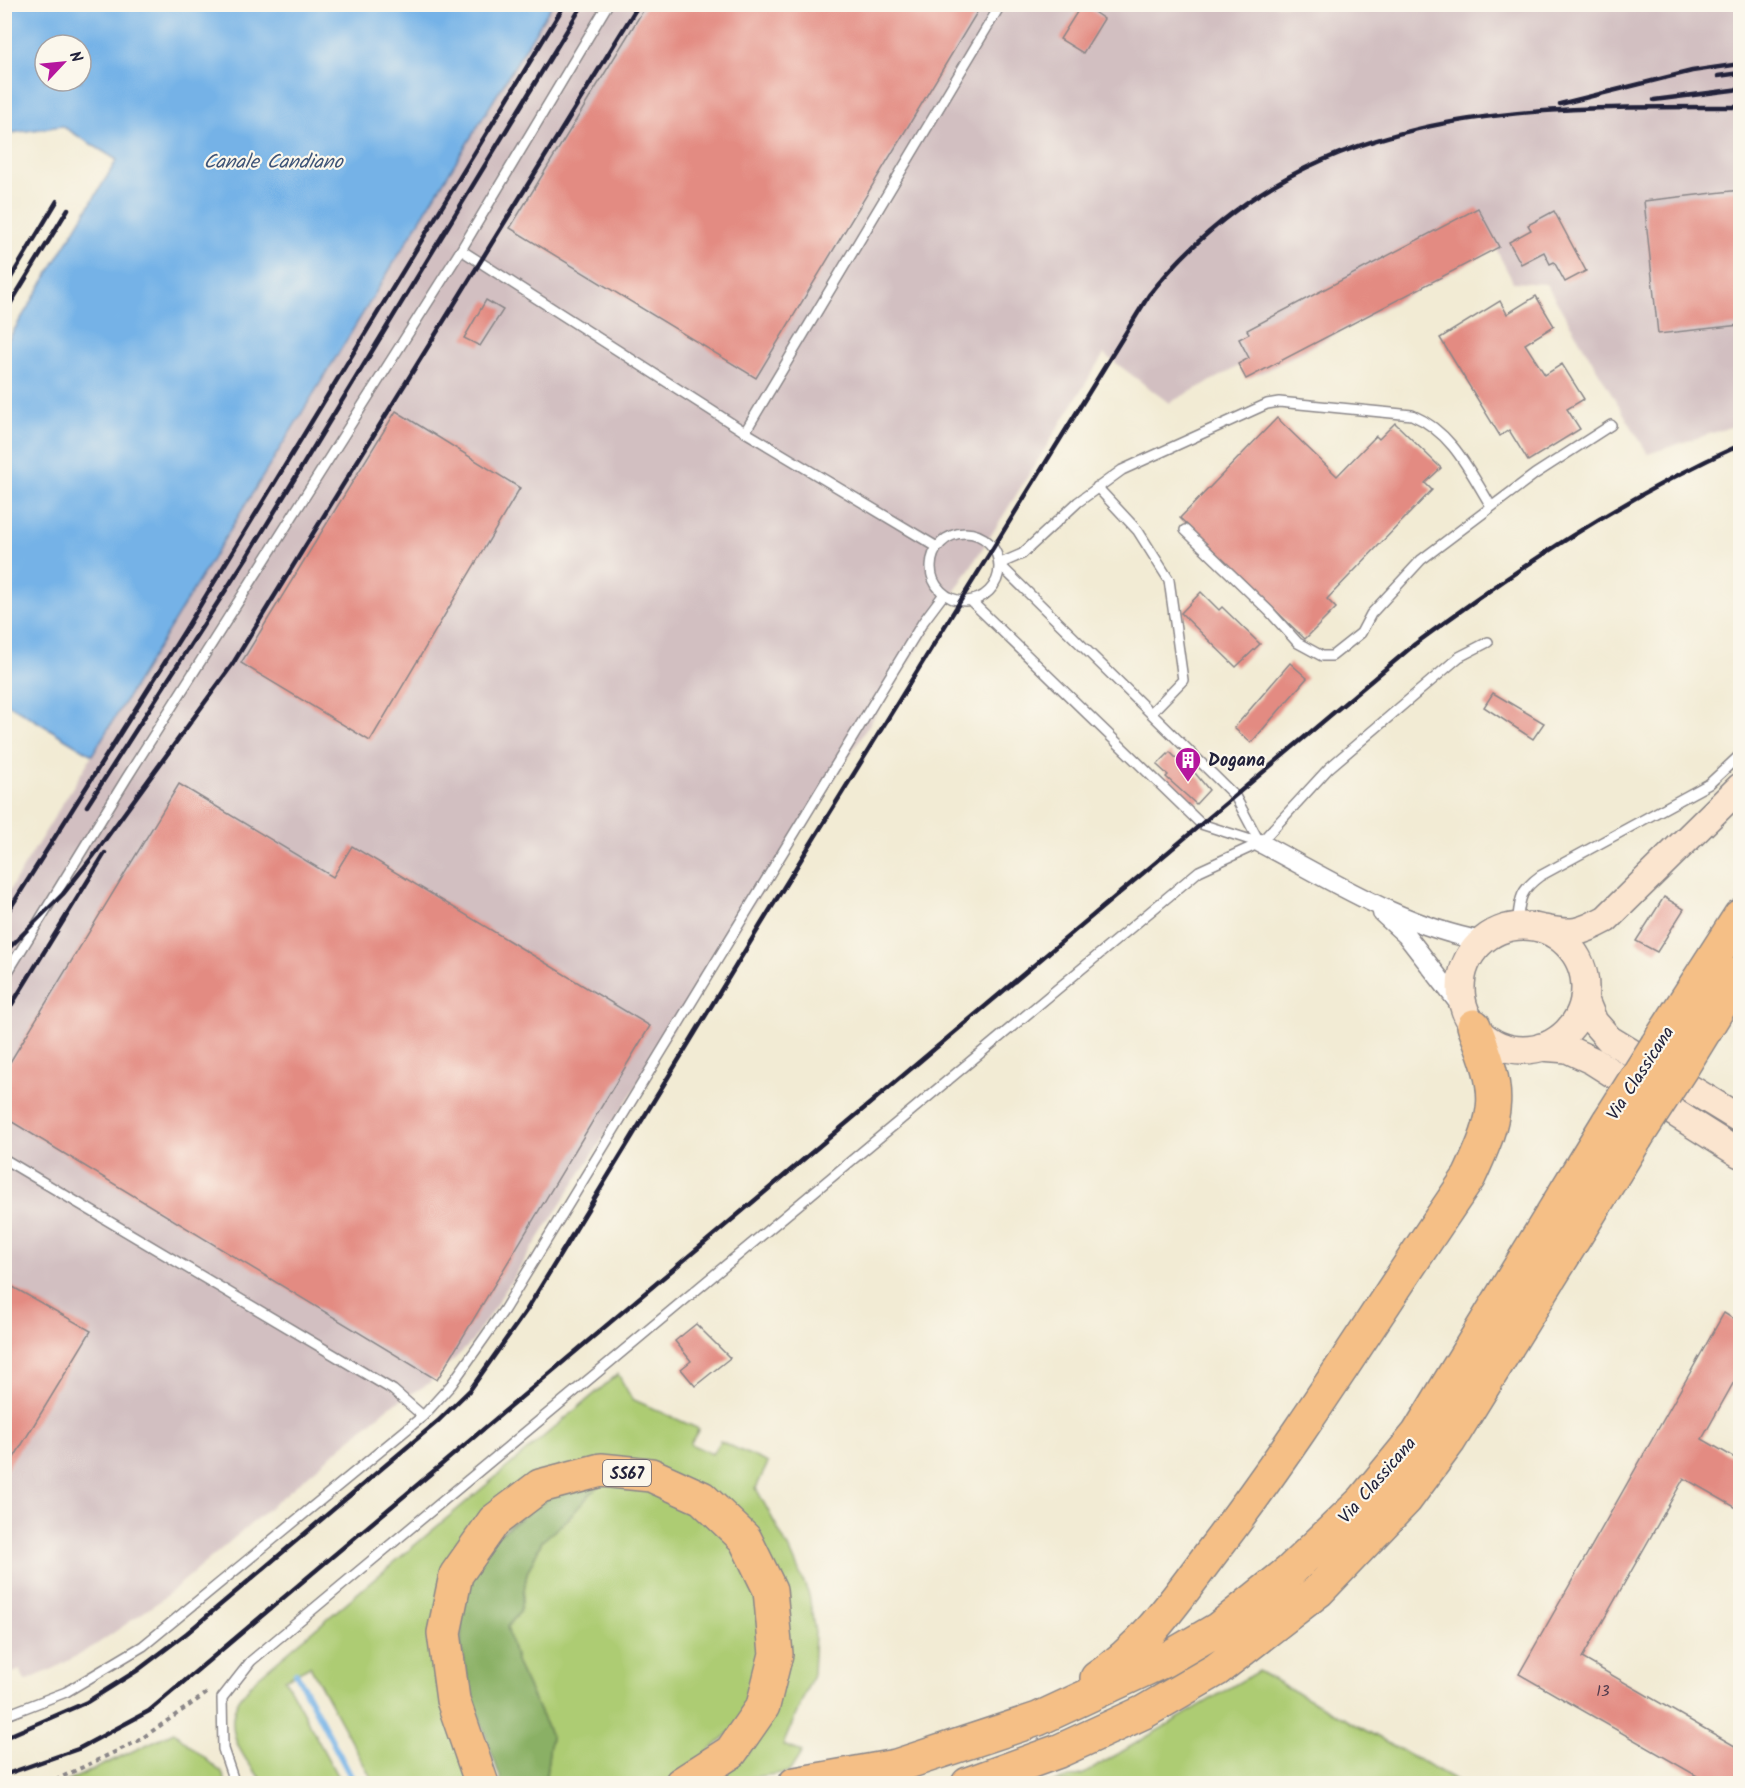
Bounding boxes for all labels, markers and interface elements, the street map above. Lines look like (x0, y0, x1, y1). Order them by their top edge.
north arrow (33, 33, 93, 93)
text: N (62, 47, 89, 67)
water label: Canale Candiano (203, 147, 345, 179)
building icon: Dogana (1173, 745, 1203, 783)
place label: Dogana (1208, 747, 1265, 776)
street label: Via Classicana (1600, 1021, 1683, 1127)
street label: Via Classicana (1332, 1431, 1424, 1531)
road number: SS67 (603, 1460, 651, 1486)
house number: 13 (1596, 1680, 1610, 1704)

